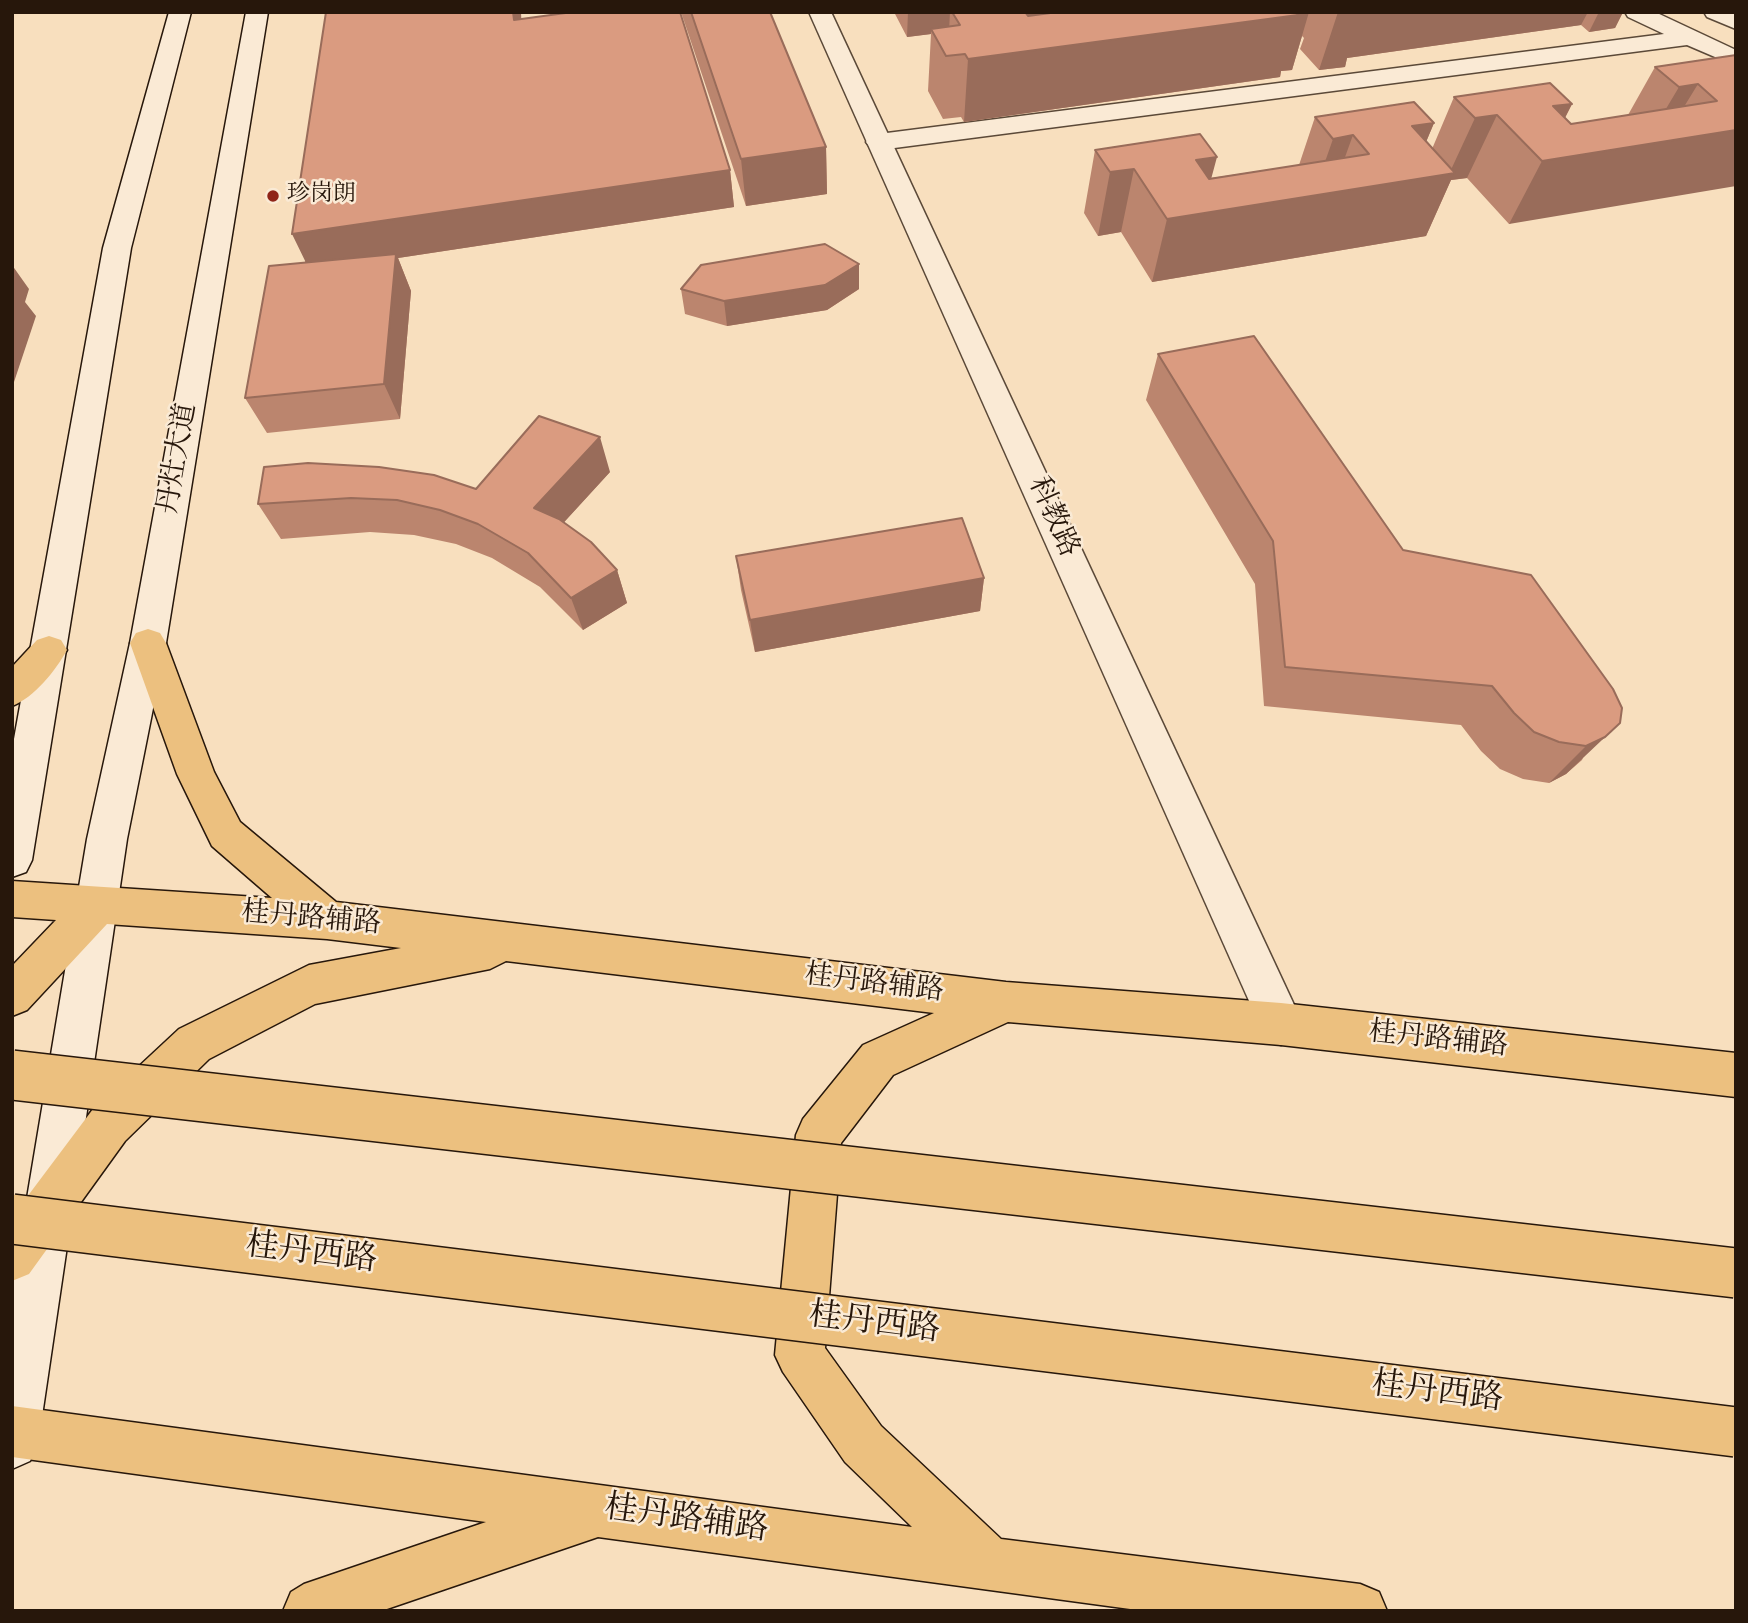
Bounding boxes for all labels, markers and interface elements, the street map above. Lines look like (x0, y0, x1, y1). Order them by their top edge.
place label: 珍岗朗 (287, 182, 356, 210)
marker: 珍岗朗 (265, 188, 281, 204)
street label: 丹灶大道 (154, 401, 206, 517)
street label: 科教路 (1019, 473, 1083, 563)
street label: 桂丹路辅路 (240, 898, 382, 944)
street label: 桂丹路辅路 (802, 961, 946, 1011)
street label: 桂丹路辅路 (1367, 1018, 1509, 1066)
street label: 桂丹西路 (243, 1228, 379, 1284)
street label: 桂丹西路 (806, 1298, 942, 1354)
street label: 桂丹西路 (1369, 1367, 1505, 1423)
street label: 桂丹路辅路 (602, 1491, 770, 1553)

